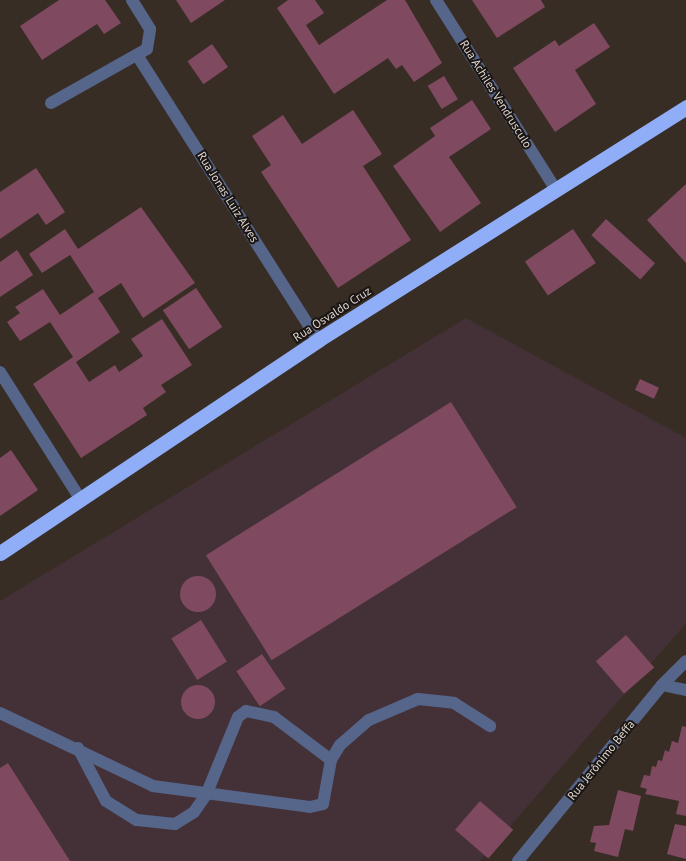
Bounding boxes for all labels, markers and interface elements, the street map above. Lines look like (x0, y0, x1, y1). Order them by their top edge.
street label: Rua Achiles Vendrusculo (457, 37, 535, 151)
street label: Rua Jonas Luiz Alves (194, 149, 262, 245)
street label: Rua Osvaldo Cruz (290, 284, 374, 344)
street label: Rua Jerônimo Beffa (564, 717, 638, 803)

